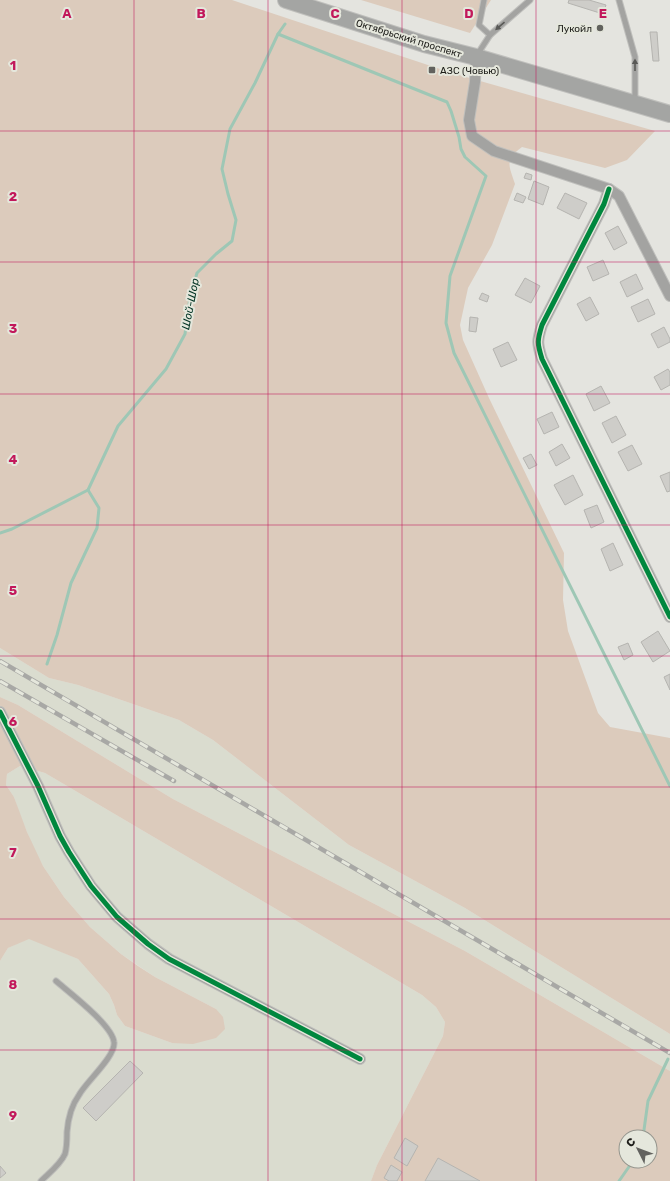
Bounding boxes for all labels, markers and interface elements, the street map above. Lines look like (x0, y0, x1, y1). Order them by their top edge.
text: A (62, 6, 72, 21)
text: B (196, 6, 206, 21)
text: C (330, 6, 340, 21)
text: D (464, 6, 474, 21)
text: E (599, 6, 607, 21)
street label: Октябрьский проспект (354, 17, 463, 61)
one-way arrow (495, 21, 506, 30)
place label: Лукойл (557, 23, 592, 35)
marker: Лукойл (595, 23, 605, 33)
text: 1 (10, 58, 16, 73)
one-way arrow (632, 58, 638, 71)
marker: АЗС (Човью) (427, 65, 437, 75)
place label: АЗС (Човью) (440, 65, 499, 77)
text: 2 (9, 189, 17, 204)
water label: Шой-Шор (179, 277, 202, 331)
text: 3 (9, 321, 18, 336)
text: 4 (9, 452, 18, 467)
text: 5 (9, 583, 17, 598)
text: 6 (9, 714, 18, 729)
text: 7 (9, 845, 17, 860)
text: 8 (9, 977, 18, 992)
text: 9 (9, 1108, 17, 1123)
north arrow (618, 1129, 658, 1169)
text: С (624, 1135, 639, 1150)

